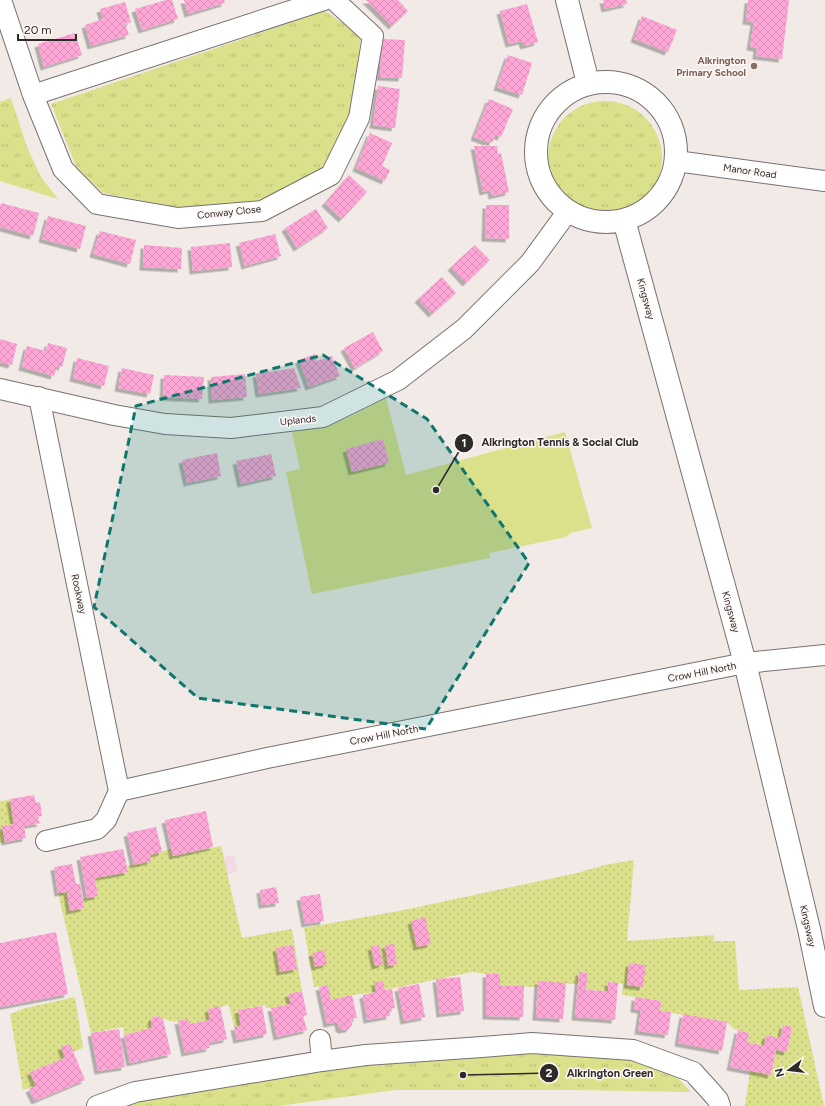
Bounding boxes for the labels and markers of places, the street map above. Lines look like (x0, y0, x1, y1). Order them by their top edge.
place label: Alkrington Primary School (676, 54, 746, 79)
marker: Alkrington Primary School (749, 61, 759, 71)
callout: Alkrington Tennis & Social Club (454, 431, 647, 454)
callout: Alkrington Green (539, 1062, 662, 1085)

